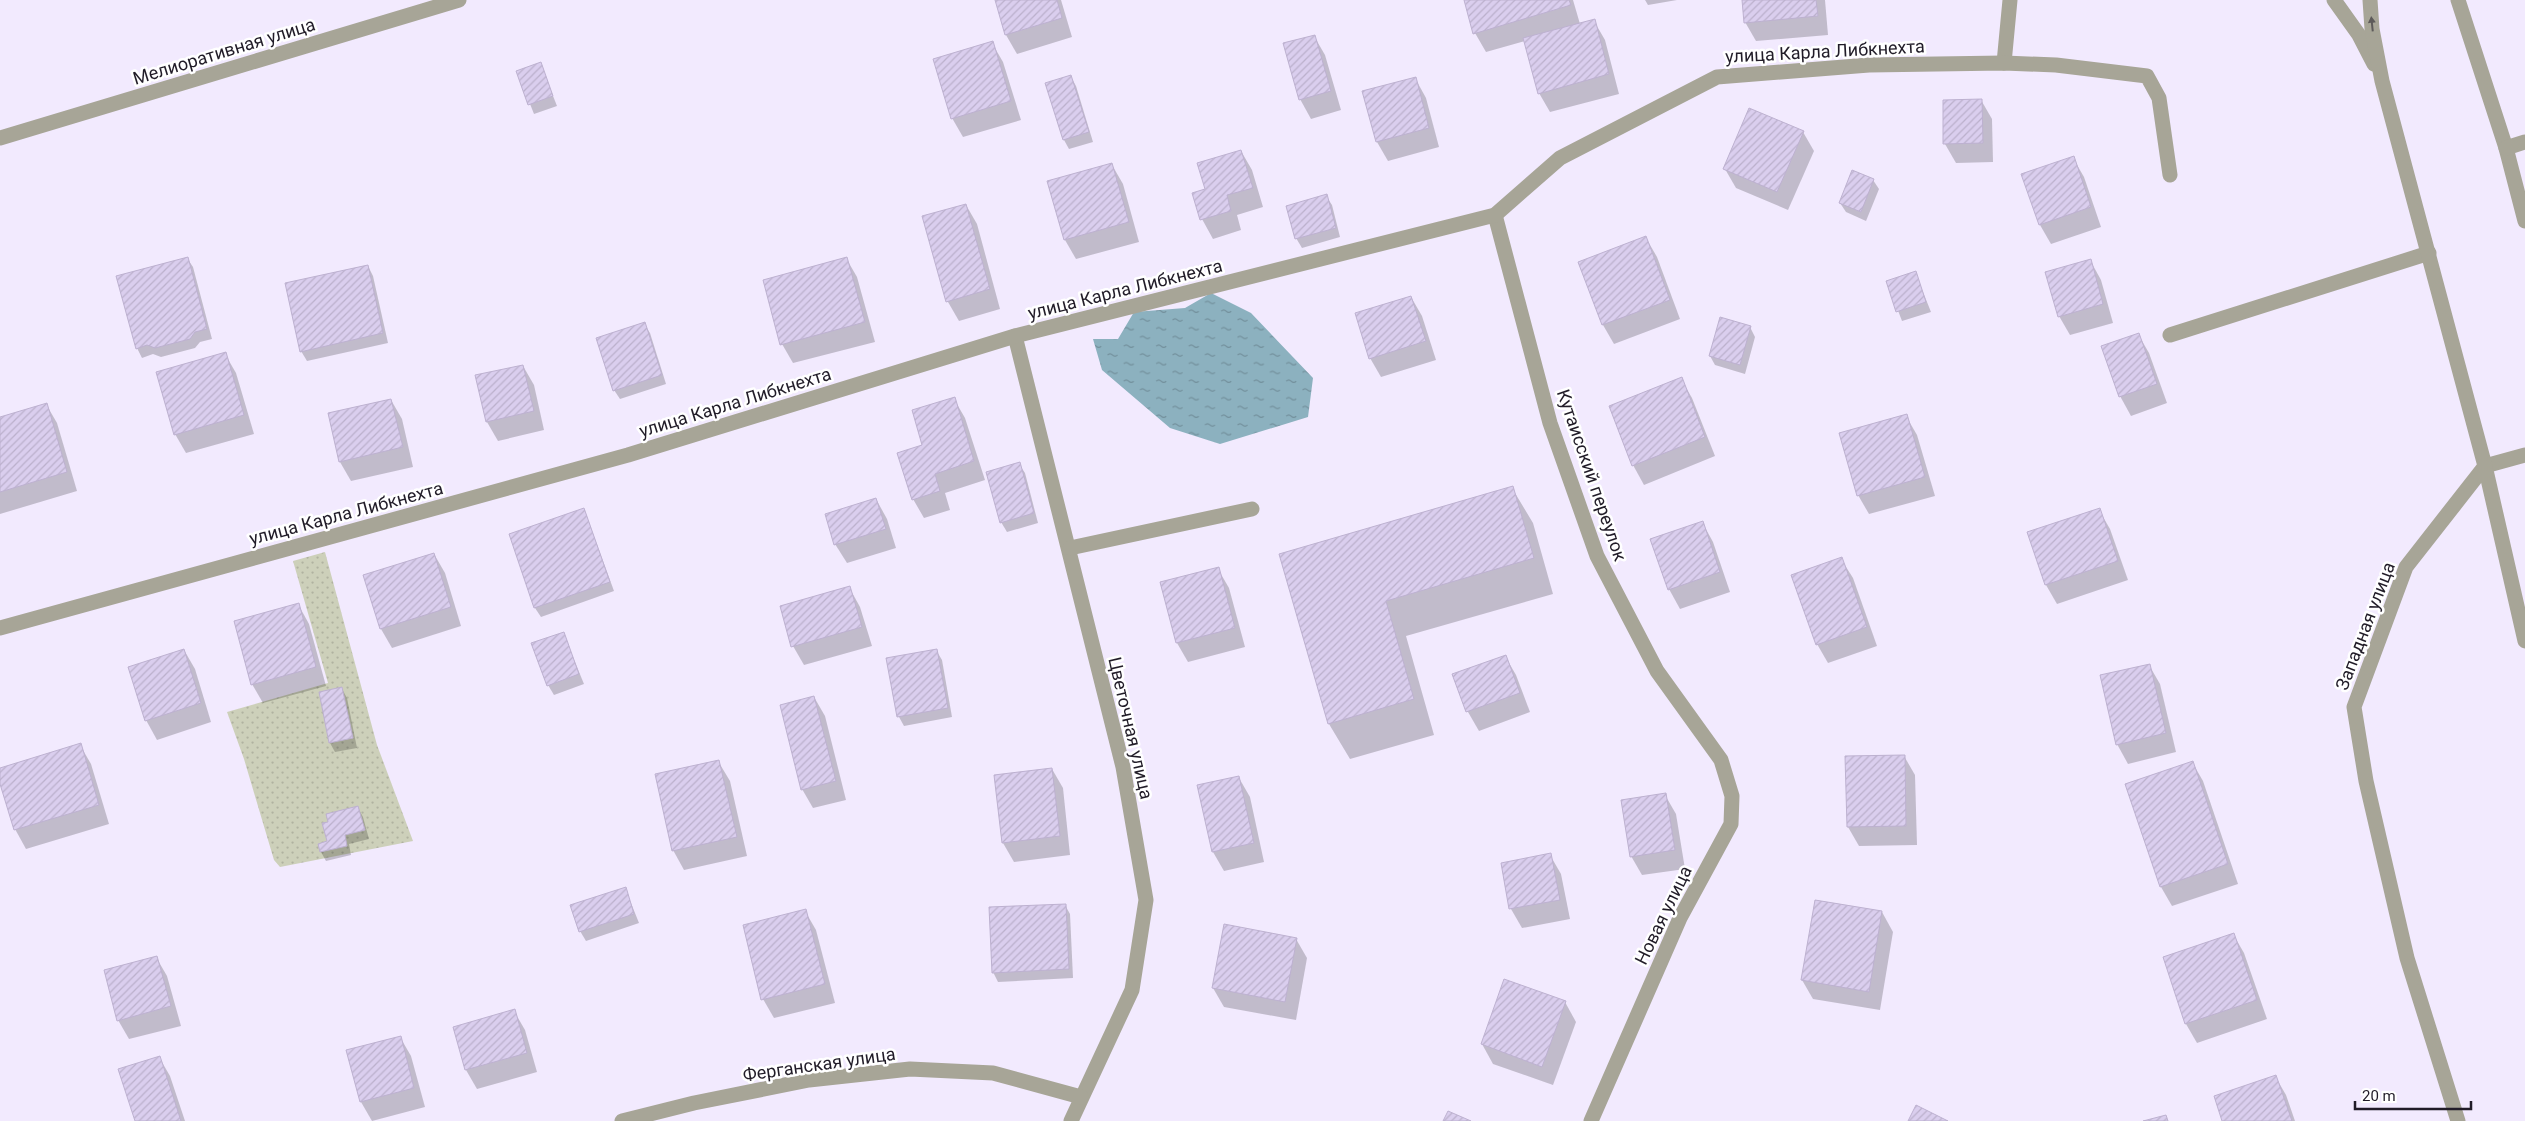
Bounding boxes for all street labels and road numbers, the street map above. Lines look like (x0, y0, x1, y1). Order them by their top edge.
street label: Мелиоративная улица (130, 13, 318, 89)
street label: улица Карла Либкнехта (1725, 35, 1925, 67)
street label: улица Карла Либкнехта (1026, 255, 1224, 323)
street label: улица Карла Либкнехта (636, 363, 834, 441)
street label: Кутаисский переулок (1553, 386, 1631, 564)
street label: улица Карла Либкнехта (247, 477, 445, 549)
street label: Западная улица (2331, 559, 2399, 693)
street label: Цветочная улица (1104, 655, 1158, 801)
street label: Новая улица (1630, 862, 1696, 968)
street label: Ферганская улица (741, 1043, 897, 1085)

